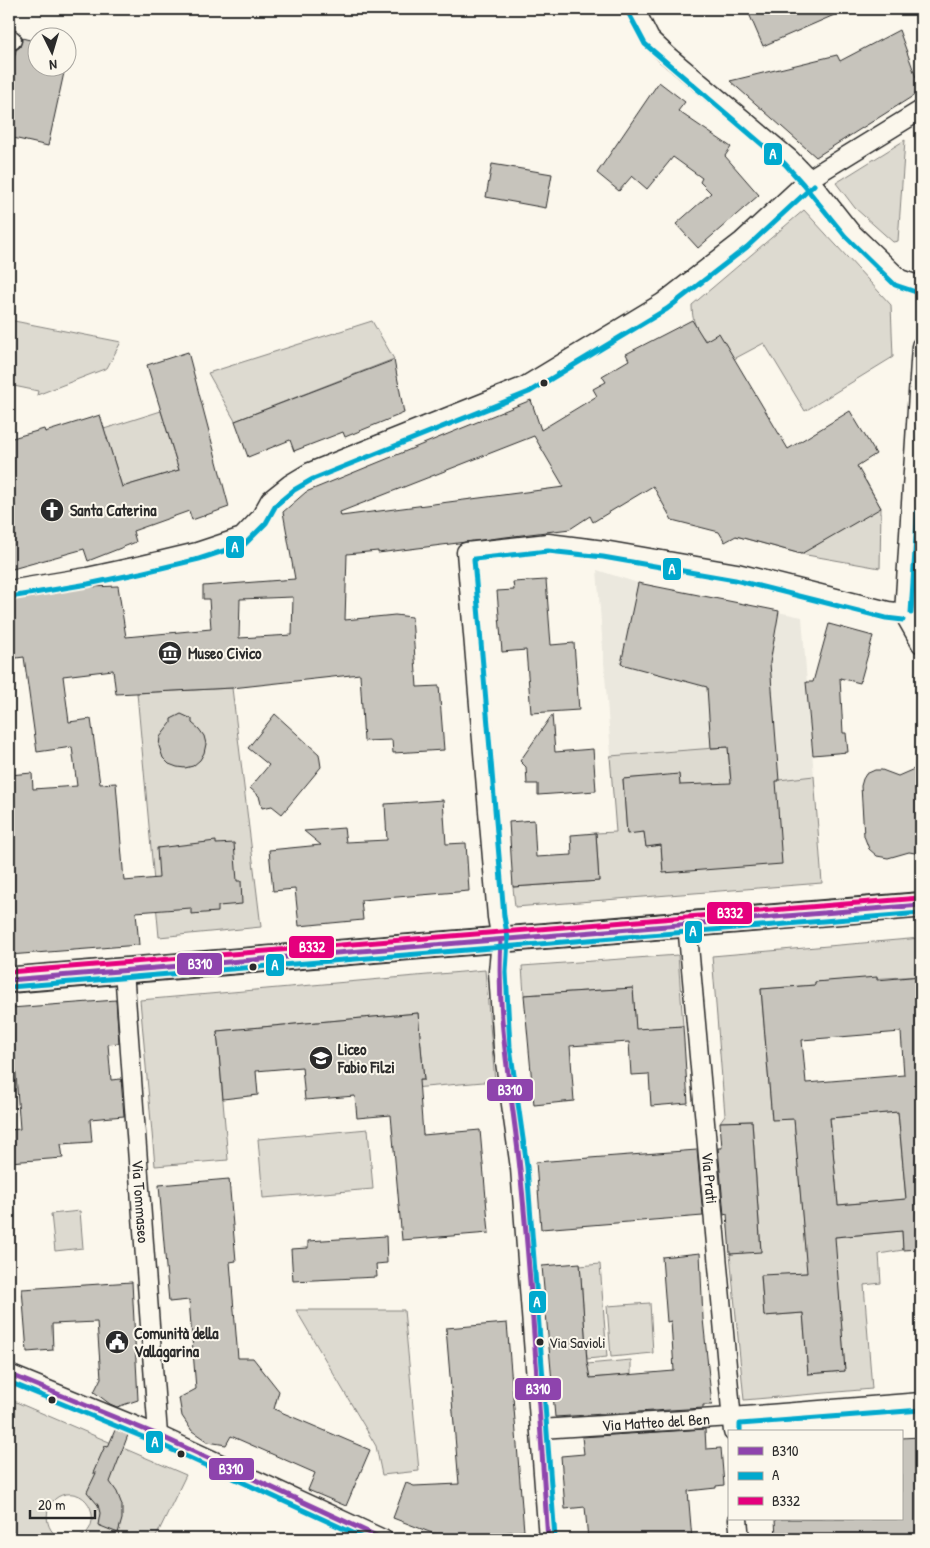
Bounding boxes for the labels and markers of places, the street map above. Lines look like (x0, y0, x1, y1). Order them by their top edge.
unlabelled marker (539, 378, 549, 388)
church icon: Santa Caterina (39, 497, 65, 523)
place label: Santa Caterina (70, 499, 157, 521)
museum icon: Museo Civico (157, 640, 183, 666)
place label: Museo Civico (188, 642, 262, 664)
unlabelled marker (248, 962, 258, 972)
place label: Liceo Fabio Filzi (337, 1038, 395, 1078)
school or university icon: Liceo Fabio Filzi (308, 1045, 334, 1071)
place label: Comunità della Vallagarina (134, 1322, 219, 1363)
public building icon: Comunità della Vallagarina (104, 1329, 130, 1355)
place label: Via Savioli (549, 1332, 606, 1353)
marker: Via Savioli (535, 1337, 545, 1347)
unlabelled marker (47, 1395, 57, 1405)
unlabelled marker (176, 1449, 186, 1459)

